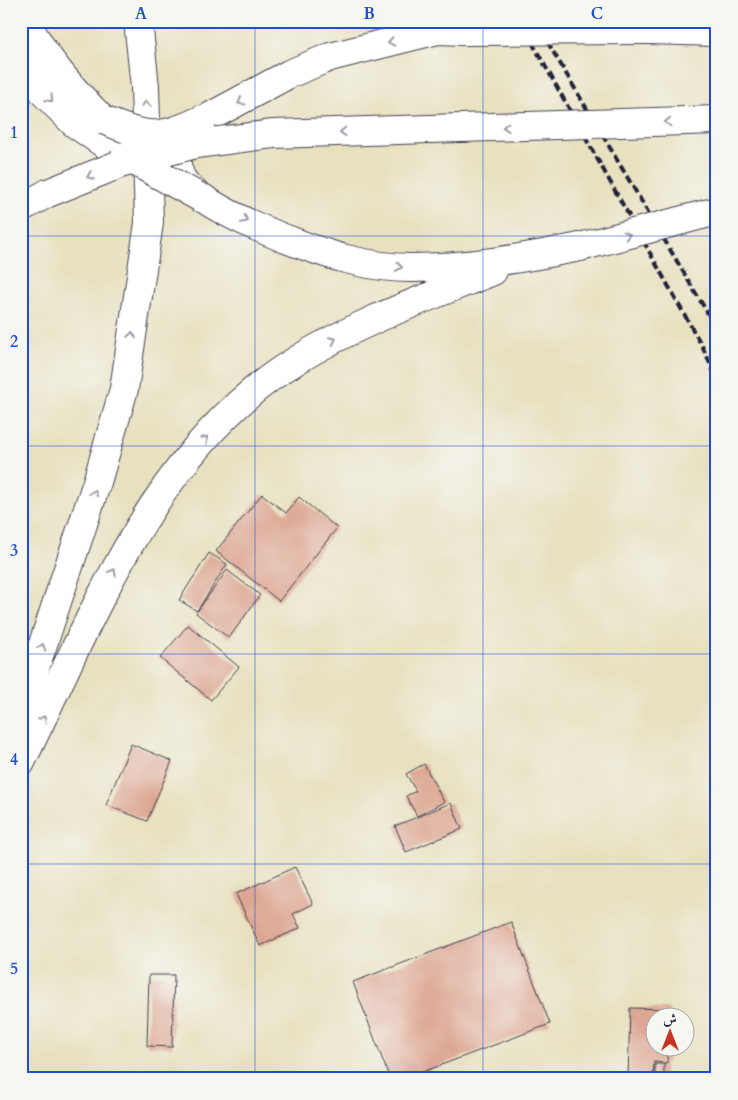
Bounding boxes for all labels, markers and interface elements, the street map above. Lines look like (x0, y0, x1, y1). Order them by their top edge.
text: A (135, 3, 147, 25)
text: B (363, 3, 375, 25)
text: C (591, 3, 603, 25)
one-way arrow (386, 36, 395, 47)
one-way arrow (44, 93, 53, 102)
one-way arrow (237, 95, 246, 105)
one-way arrow (141, 100, 151, 108)
one-way arrow (664, 117, 672, 128)
text: 1 (10, 122, 18, 144)
one-way arrow (501, 122, 509, 133)
one-way arrow (339, 127, 346, 137)
one-way arrow (86, 170, 95, 181)
one-way arrow (240, 213, 249, 224)
one-way arrow (622, 230, 630, 240)
one-way arrow (396, 261, 404, 272)
text: 2 (10, 331, 18, 353)
one-way arrow (126, 331, 137, 339)
one-way arrow (327, 336, 336, 346)
one-way arrow (199, 435, 208, 444)
one-way arrow (88, 489, 98, 497)
text: 3 (10, 540, 18, 562)
one-way arrow (107, 569, 117, 578)
one-way arrow (37, 643, 47, 652)
one-way arrow (37, 715, 47, 724)
text: 4 (10, 749, 18, 771)
text: 5 (10, 958, 18, 980)
north arrow (646, 1008, 696, 1058)
text: ش (663, 1010, 677, 1029)

